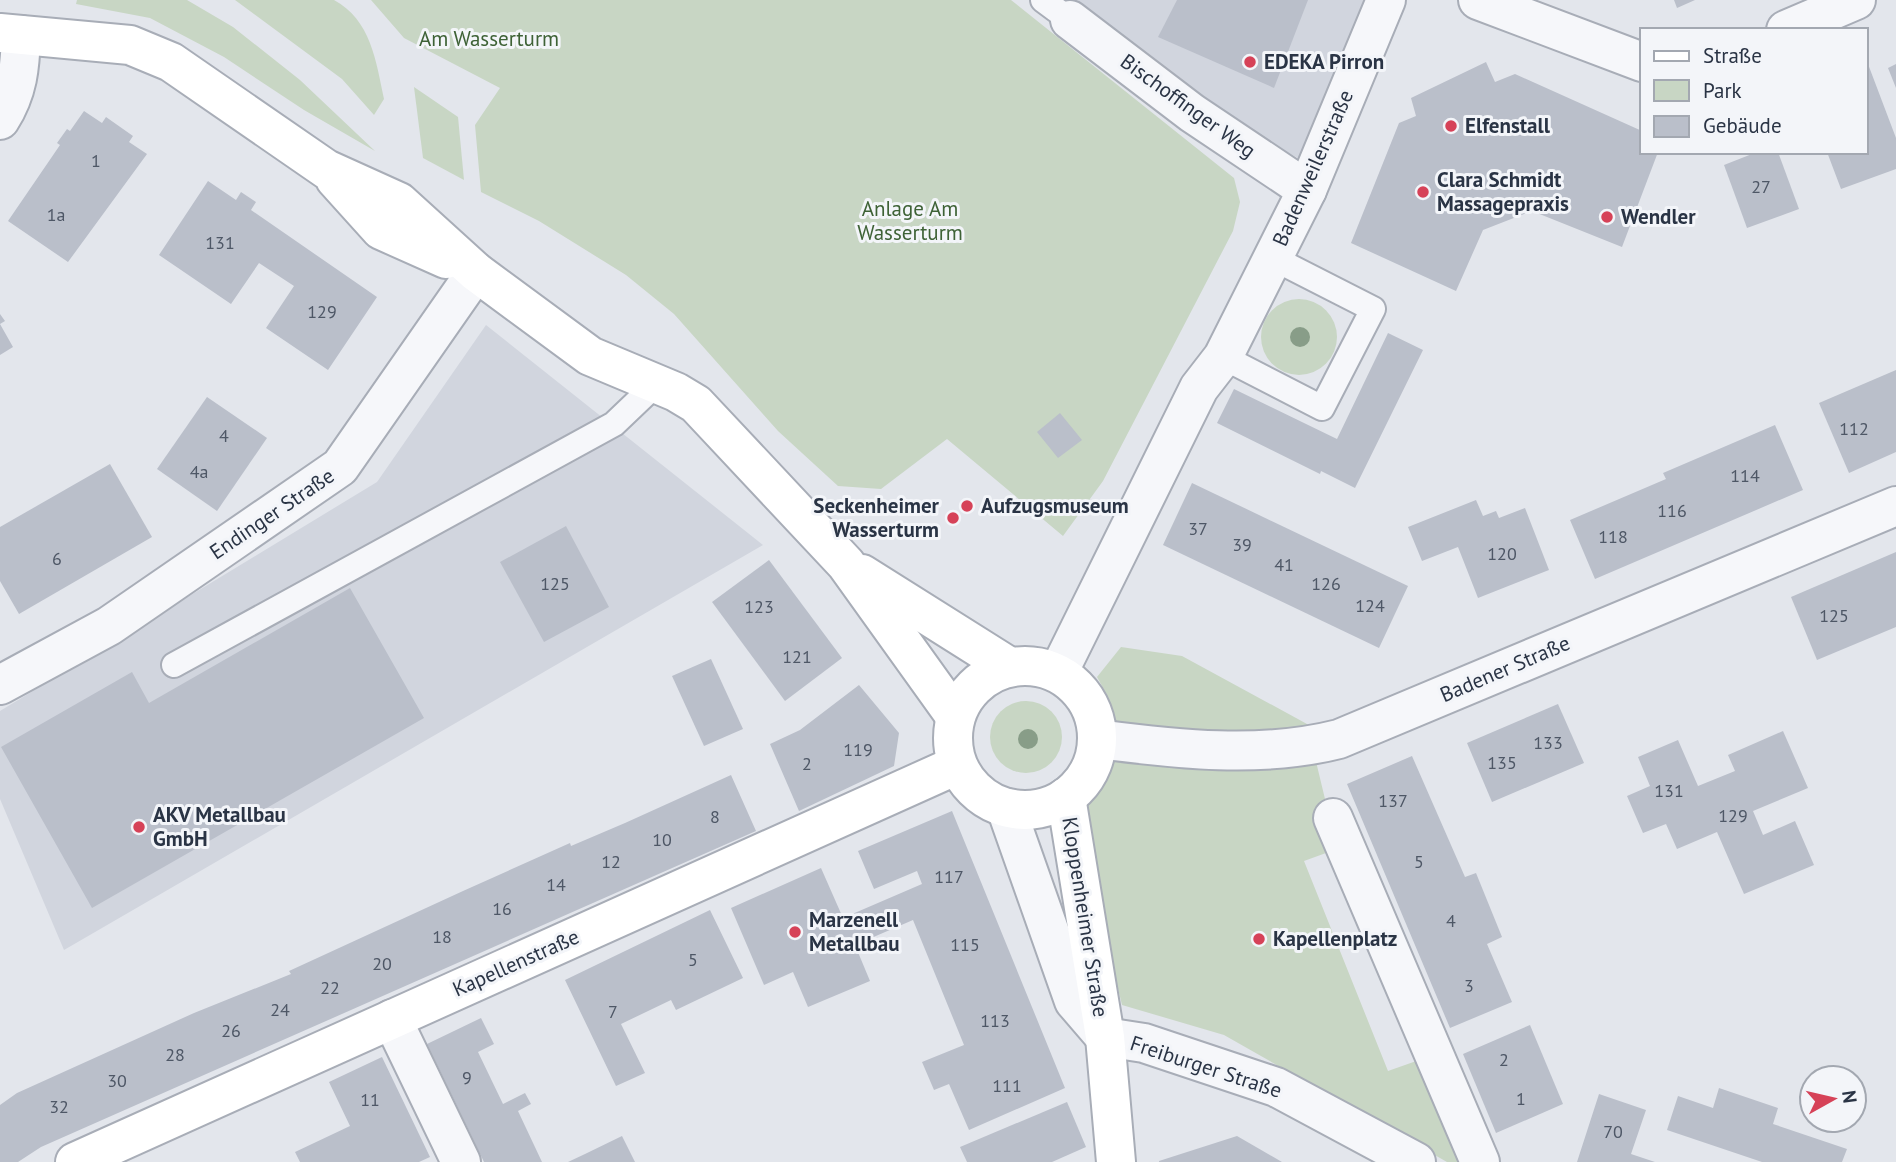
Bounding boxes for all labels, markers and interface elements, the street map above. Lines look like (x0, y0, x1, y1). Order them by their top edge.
park label: Am Wasserturm (419, 25, 559, 52)
legend (1640, 28, 1868, 154)
text: Straße (1703, 42, 1762, 69)
street label: Bischoffinger Weg (1115, 47, 1261, 164)
place label: EDEKA Pirron (1264, 48, 1384, 75)
marker: EDEKA Pirron (1242, 54, 1258, 70)
text: Park (1703, 77, 1742, 104)
street label: Badenweilerstraße (1266, 85, 1359, 250)
place label: Elfenstall (1465, 112, 1551, 139)
text: Gebäude (1703, 112, 1782, 139)
marker: Elfenstall (1443, 118, 1459, 134)
house number: 1 (91, 149, 101, 172)
place label: Clara Schmidt Massagepraxis (1437, 166, 1569, 217)
house number: 27 (1751, 175, 1771, 198)
marker: Clara Schmidt Massagepraxis (1415, 184, 1431, 200)
park label: Anlage Am Wasserturm (857, 195, 963, 246)
house number: 1a (47, 203, 65, 226)
place label: Wendler (1621, 203, 1696, 230)
marker: Wendler (1599, 209, 1615, 225)
house number: 131 (205, 231, 235, 254)
house number: 129 (307, 300, 337, 323)
house number: 112 (1839, 417, 1869, 440)
house number: 4 (219, 424, 229, 447)
house number: 4a (190, 460, 208, 483)
street label: Endinger Straße (204, 462, 339, 565)
house number: 114 (1730, 464, 1760, 487)
place label: Seckenheimer Wasserturm (813, 492, 940, 543)
place label: Aufzugsmuseum (981, 492, 1129, 519)
marker: Aufzugsmuseum (959, 498, 975, 514)
house number: 116 (1657, 499, 1687, 522)
marker: Seckenheimer Wasserturm (945, 510, 961, 526)
house number: 37 (1188, 517, 1208, 540)
house number: 118 (1598, 525, 1628, 548)
house number: 39 (1232, 533, 1252, 556)
house number: 120 (1487, 542, 1517, 565)
house number: 6 (52, 547, 62, 570)
house number: 41 (1274, 553, 1294, 576)
house number: 125 (540, 572, 570, 595)
house number: 126 (1311, 572, 1341, 595)
house number: 124 (1355, 594, 1385, 617)
house number: 123 (744, 595, 774, 618)
house number: 125 (1819, 604, 1849, 627)
street label: Badener Straße (1436, 629, 1574, 708)
house number: 121 (782, 645, 812, 668)
house number: 133 (1533, 731, 1563, 754)
house number: 119 (843, 738, 873, 761)
house number: 135 (1487, 751, 1517, 774)
house number: 2 (802, 752, 812, 775)
house number: 131 (1654, 779, 1684, 802)
house number: 137 (1378, 789, 1408, 812)
place label: AKV Metallbau GmbH (153, 801, 286, 852)
house number: 129 (1718, 804, 1748, 827)
house number: 8 (710, 805, 720, 828)
street label: Kloppenheimer Straße (1056, 815, 1115, 1019)
marker: AKV Metallbau GmbH (131, 819, 147, 835)
house number: 10 (652, 828, 672, 851)
house number: 12 (601, 850, 621, 873)
house number: 5 (1414, 850, 1424, 873)
house number: 117 (934, 865, 964, 888)
house number: 14 (546, 873, 566, 896)
house number: 16 (492, 897, 512, 920)
place label: Marzenell Metallbau (809, 906, 900, 957)
house number: 4 (1446, 909, 1456, 932)
street label: Kapellenstraße (448, 923, 583, 1002)
marker: Marzenell Metallbau (787, 924, 803, 940)
house number: 18 (432, 925, 452, 948)
place label: Kapellenplatz (1273, 925, 1397, 952)
marker: Kapellenplatz (1251, 931, 1267, 947)
house number: 115 (950, 933, 980, 956)
house number: 5 (688, 948, 698, 971)
house number: 20 (372, 952, 392, 975)
house number: 3 (1464, 974, 1474, 997)
house number: 22 (320, 976, 340, 999)
house number: 24 (270, 998, 290, 1021)
house number: 7 (608, 1000, 618, 1023)
house number: 113 (980, 1009, 1010, 1032)
house number: 26 (221, 1019, 241, 1042)
street label: Freiburger Straße (1127, 1029, 1285, 1104)
house number: 28 (165, 1043, 185, 1066)
house number: 2 (1499, 1048, 1509, 1071)
north arrow (1798, 1064, 1868, 1134)
house number: 9 (462, 1066, 472, 1089)
house number: 30 (107, 1069, 127, 1092)
house number: 111 (992, 1074, 1022, 1097)
house number: 1 (1516, 1087, 1526, 1110)
house number: 11 (360, 1088, 380, 1111)
text: N (1837, 1089, 1863, 1104)
house number: 32 (49, 1095, 69, 1118)
house number: 70 (1603, 1120, 1623, 1143)

